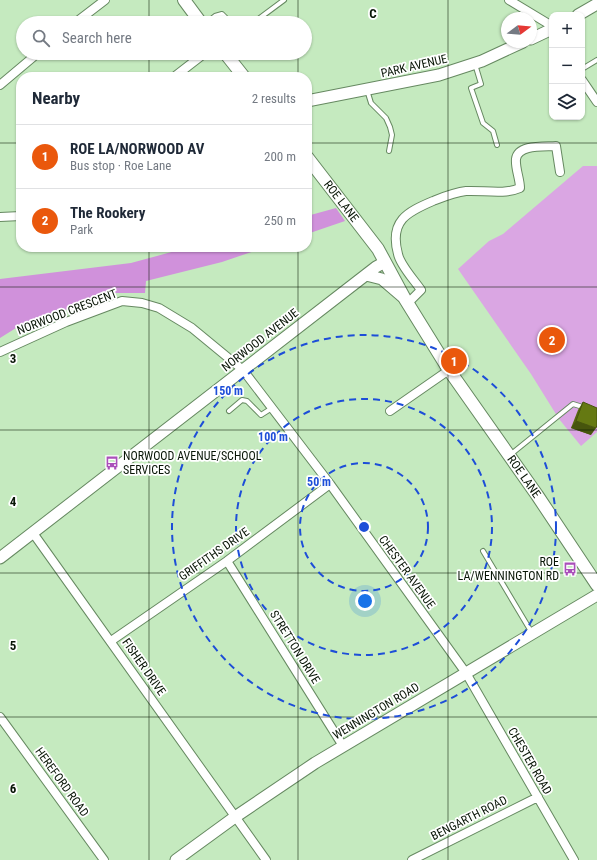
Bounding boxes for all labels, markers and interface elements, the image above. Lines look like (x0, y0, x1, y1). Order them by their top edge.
text: C (369, 6, 377, 21)
north arrow (501, 12, 537, 48)
map controls (549, 12, 585, 120)
button: + (549, 12, 585, 48)
search box (16, 16, 312, 60)
icon: search (30, 27, 52, 49)
text: Search here (62, 29, 132, 47)
button: − (549, 48, 585, 84)
street label: PARK AVENUE (379, 52, 449, 80)
button: layers (549, 84, 585, 120)
text: Nearby (32, 88, 80, 108)
text: 2 results (252, 91, 296, 106)
text: ROE LA/NORWOOD AV (70, 140, 204, 158)
text: 1 (42, 149, 48, 164)
text: 200 m (264, 149, 296, 164)
text: Bus stop · Roe Lane (70, 158, 171, 173)
street label: ROE LANE (321, 178, 362, 225)
text: The Rookery (70, 204, 145, 222)
text: 2 (42, 213, 48, 228)
text: 250 m (264, 213, 296, 228)
text: Park (70, 222, 93, 237)
street label: NORWOOD CRESCENT (15, 287, 119, 337)
street label: NORWOOD AVENUE (219, 306, 301, 374)
pin: 2 (539, 325, 565, 355)
pin: 1 (441, 346, 467, 376)
text: 3 (10, 351, 16, 366)
text: 150 m (213, 384, 243, 398)
text: 100 m (258, 430, 288, 444)
place label: NORWOOD AVENUE/SCHOOL SERVICES (123, 449, 262, 477)
street label: ROE LANE (504, 453, 544, 501)
bus stop icon: NORWOOD AVENUE/SCHOOL SERVICES (104, 455, 120, 471)
text: 50 m (307, 475, 331, 489)
text: 4 (10, 494, 17, 509)
centre of rings (357, 520, 371, 534)
street label: GRIFFITHS DRIVE (176, 525, 252, 583)
street label: CHESTER AVENUE (376, 533, 438, 611)
place label: ROE LA/WENNINGTON RD (458, 555, 559, 583)
bus stop icon: ROE LA/WENNINGTON RD (562, 561, 578, 577)
your location (355, 591, 375, 611)
street label: STRETTON DRIVE (267, 608, 323, 686)
street label: FISHER DRIVE (119, 636, 169, 698)
text: 5 (10, 638, 17, 653)
street label: WENNINGTON ROAD (330, 680, 422, 742)
street label: CHESTER ROAD (505, 725, 555, 797)
street label: HEREFORD ROAD (32, 745, 92, 819)
text: 6 (10, 781, 17, 796)
street label: BENGARTH ROAD (429, 793, 510, 843)

